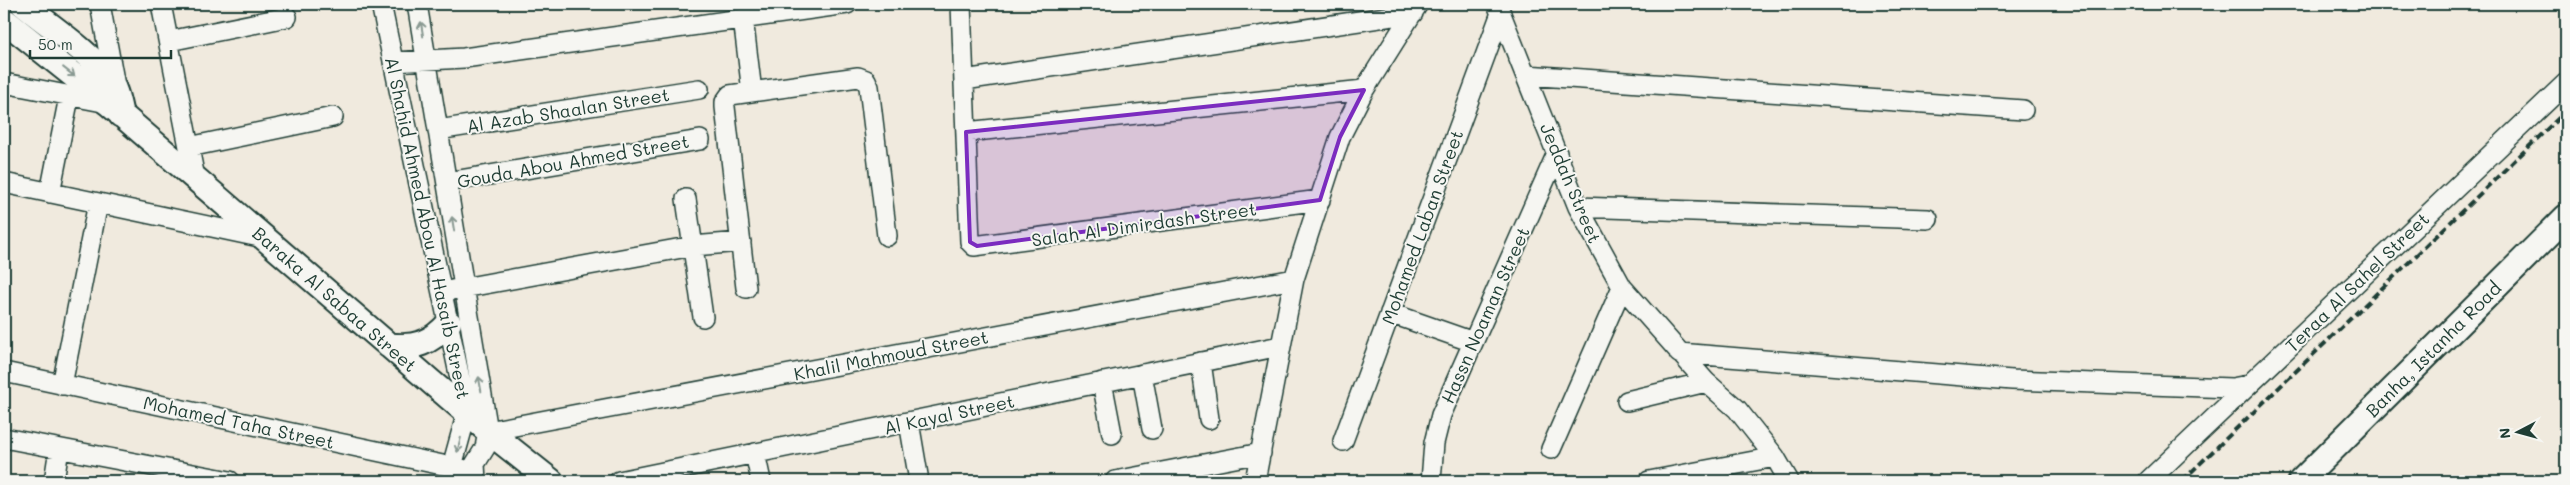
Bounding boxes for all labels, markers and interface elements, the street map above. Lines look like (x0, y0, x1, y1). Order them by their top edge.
one-way arrow (416, 22, 426, 38)
scale bar (30, 28, 171, 60)
text: 50 m (38, 34, 73, 54)
street label: Al Shahid Ahmed Abou Al Hasaib Street (380, 55, 476, 401)
one-way arrow (63, 67, 76, 78)
street label: Al Azab Shaalan Street (465, 82, 671, 138)
street label: Jeddah Street (1535, 119, 1607, 247)
street label: Mohamed Laban Street (1376, 126, 1468, 328)
street label: Gouda Abou Ahmed Street (455, 129, 691, 193)
street label: Salah Al Dimirdash Street (1030, 196, 1258, 252)
street label: Teraa Al Sahel Street (2280, 207, 2434, 357)
one-way arrow (448, 216, 458, 232)
street label: Baraka Al Sabaa Street (248, 221, 422, 377)
street label: Hassn Noaman Street (1435, 223, 1535, 407)
street label: Banha, Istanha Road (2360, 276, 2506, 422)
street label: Khalil Mahmoud Street (792, 324, 990, 386)
one-way arrow (475, 377, 485, 393)
street label: Al Kayal Street (881, 388, 1017, 440)
street label: Mohamed Taha Street (141, 390, 337, 454)
north arrow (2492, 408, 2542, 458)
text: N (2495, 427, 2515, 440)
one-way arrow (454, 437, 463, 453)

